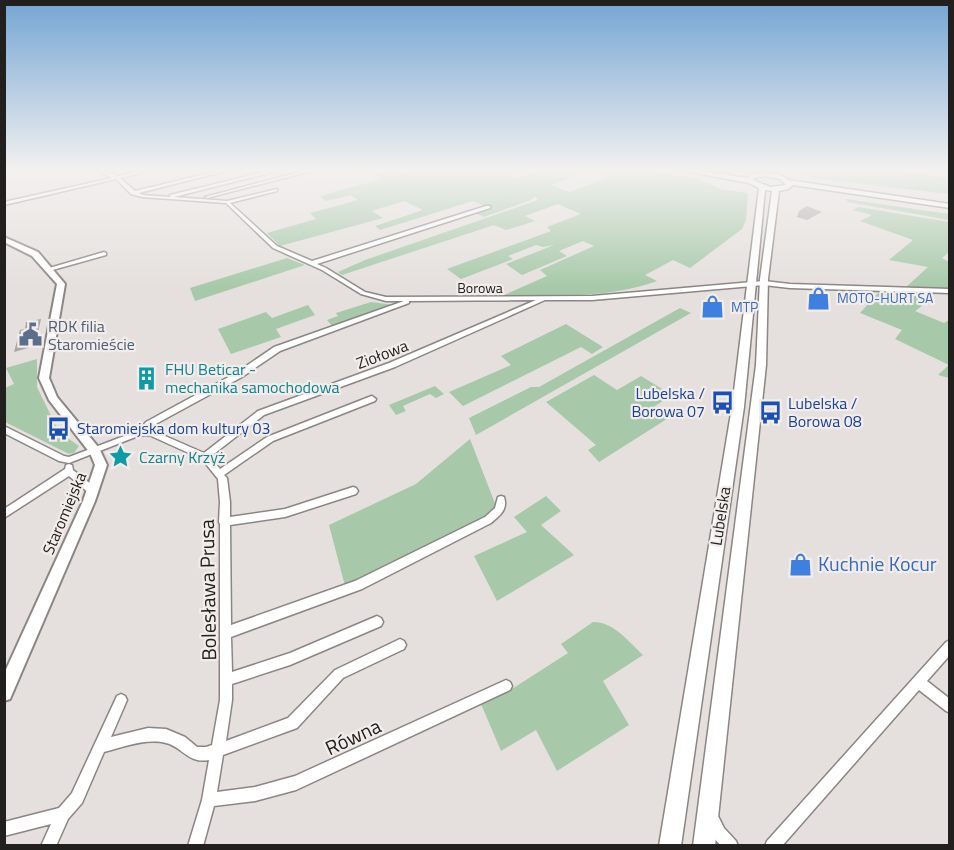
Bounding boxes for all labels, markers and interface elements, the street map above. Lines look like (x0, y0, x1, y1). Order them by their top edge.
street label: Borowa (457, 277, 503, 298)
shop icon: MOTO-HURT SA (806, 285, 832, 311)
place label: MOTO-HURT SA (837, 287, 934, 308)
shop icon: MTP (700, 294, 726, 320)
place label: MTP (731, 296, 758, 317)
place label: RDK filia Staromieście (48, 314, 135, 356)
public building icon: RDK filia Staromieście (17, 322, 43, 348)
street label: Ziołowa (353, 333, 411, 375)
place label: FHU Beticar - mechanika samochodowa (165, 357, 340, 399)
building icon: FHU Beticar - mechanika samochodowa (134, 365, 160, 391)
place label: Lubelska / Borowa 07 (631, 381, 705, 423)
bus stop icon: Lubelska / Borowa 07 (710, 389, 736, 415)
place label: Lubelska / Borowa 08 (788, 391, 862, 433)
bus stop icon: Lubelska / Borowa 08 (757, 399, 783, 425)
bus stop icon: Staromiejska dom kultury 03 (46, 415, 72, 441)
place label: Staromiejska dom kultury 03 (77, 416, 271, 440)
place icon: Czarny Krzyż (108, 444, 134, 470)
place label: Czarny Krzyż (139, 445, 225, 469)
street label: Staromiejska (36, 468, 92, 558)
street label: Lubelska (704, 485, 736, 547)
street label: Bolesława Prusa (191, 519, 224, 661)
place label: Kuchnie Kocur (818, 548, 937, 579)
shop icon: Kuchnie Kocur (787, 551, 813, 577)
street label: Równa (320, 710, 386, 763)

